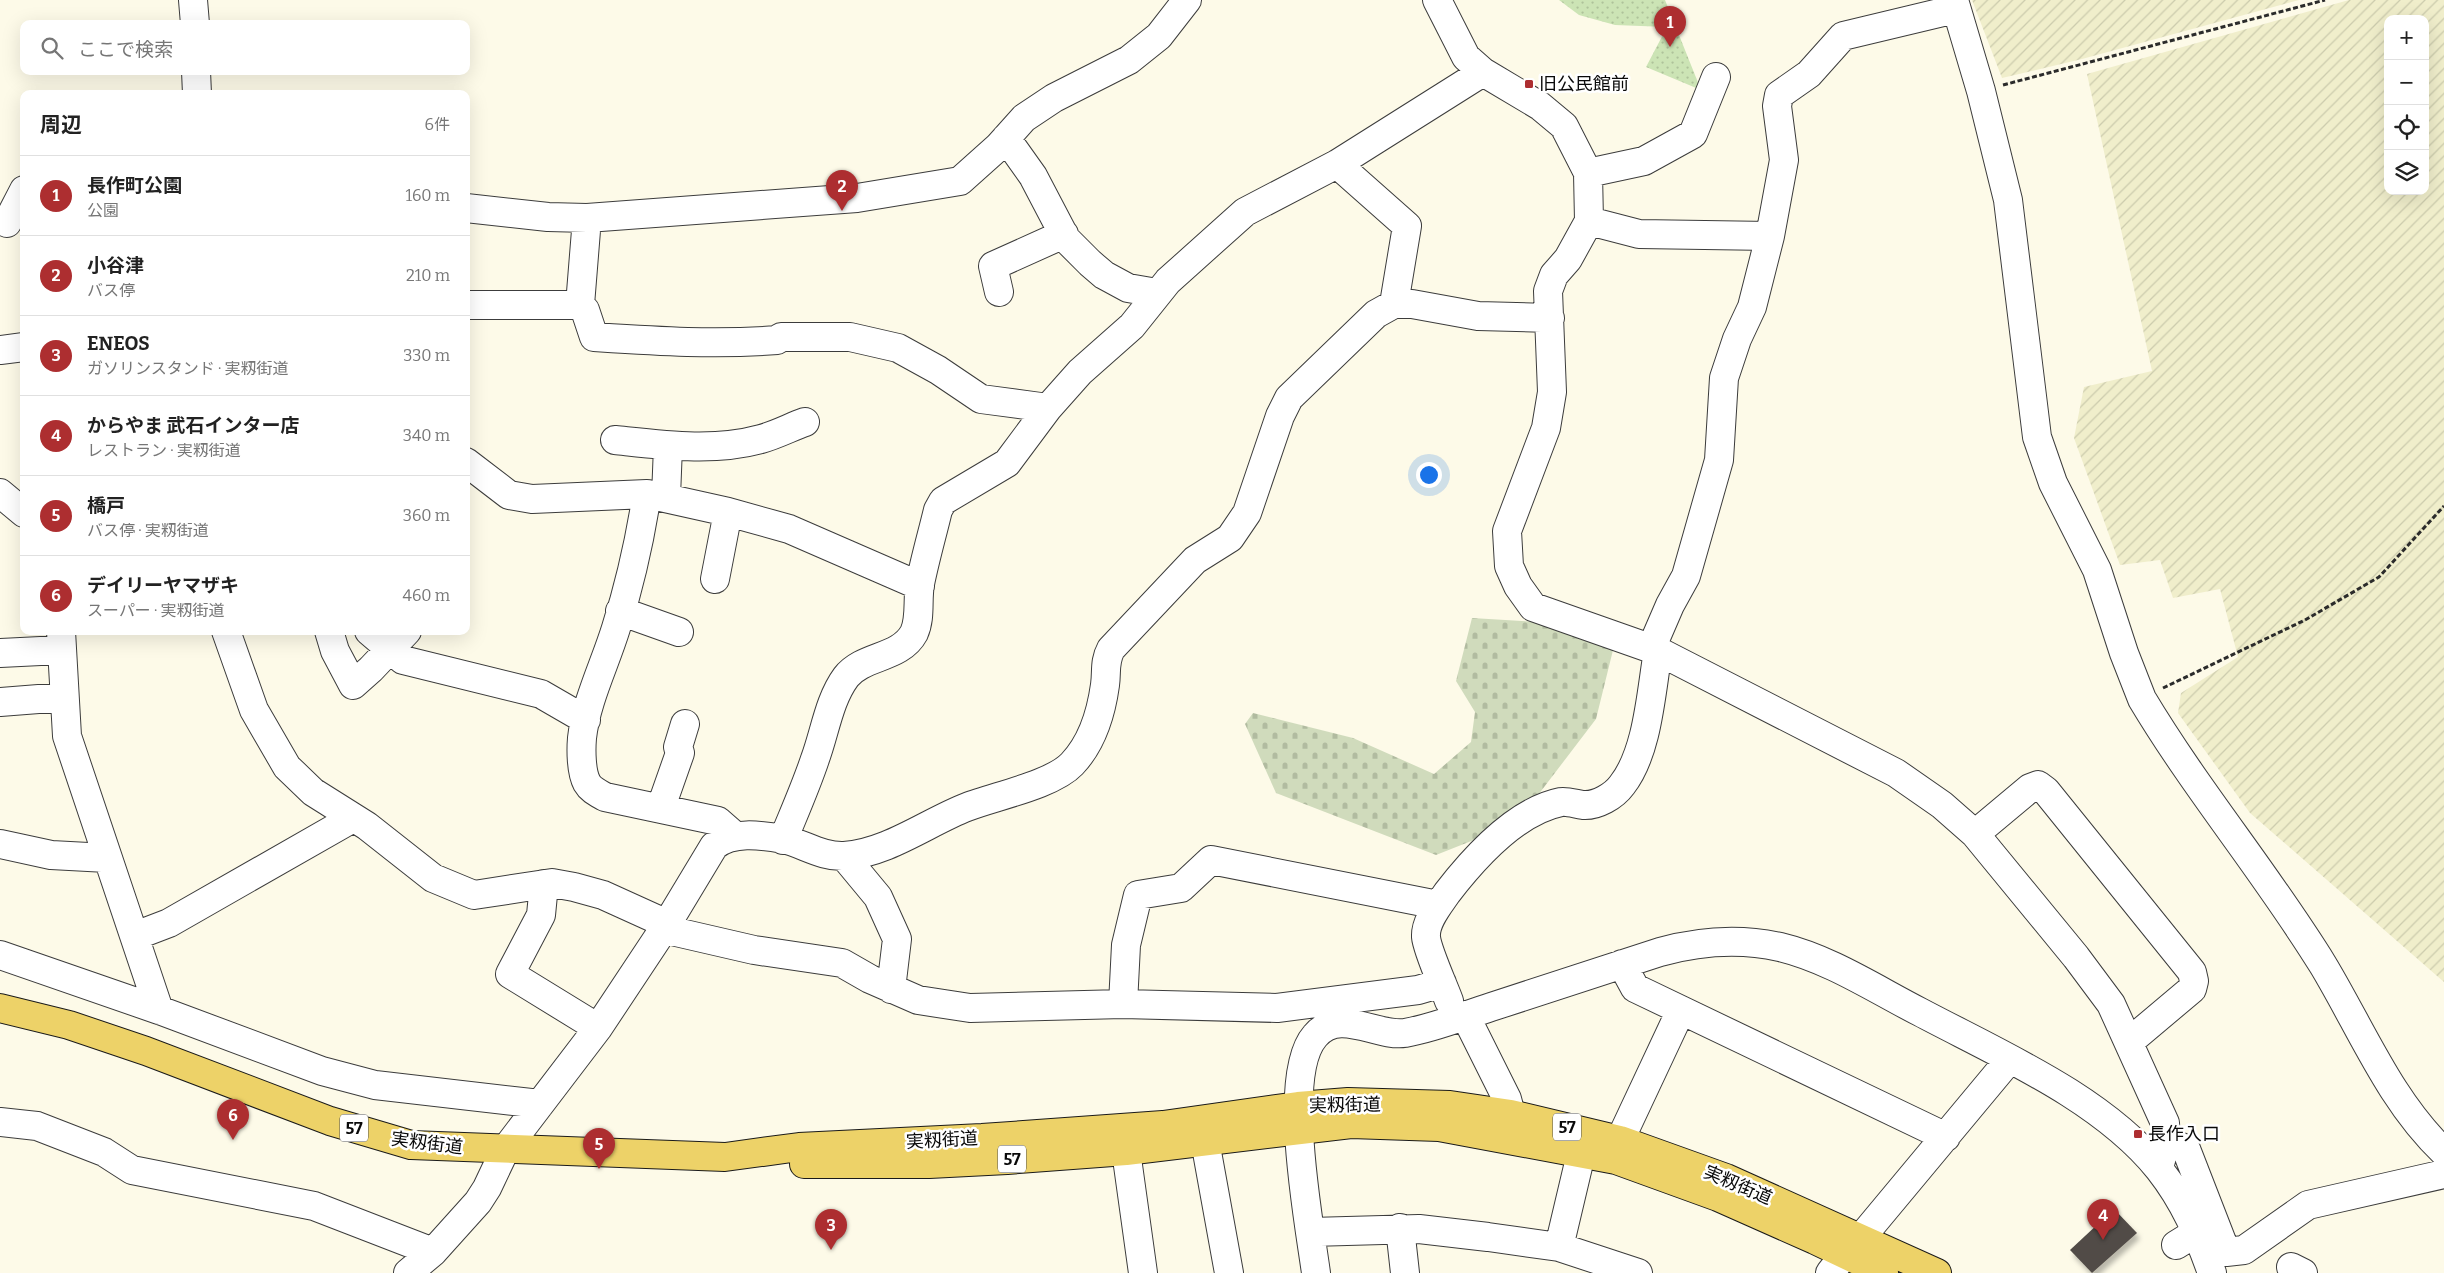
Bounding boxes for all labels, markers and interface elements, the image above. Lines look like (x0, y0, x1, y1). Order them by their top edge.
pin: 1 (1654, 6, 1686, 47)
map controls (2384, 15, 2429, 195)
button: + (2384, 15, 2429, 60)
search box (20, 20, 470, 75)
icon: search (38, 34, 66, 62)
text: ここで検索 (78, 38, 173, 61)
button: − (2384, 60, 2429, 105)
place label: 旧公民館前 (1539, 73, 1629, 95)
marker: 旧公民館前 (1523, 78, 1535, 90)
button: locate (2384, 105, 2429, 150)
text: 周辺 (40, 112, 82, 138)
text: 6件 (425, 115, 450, 134)
button: layers (2384, 150, 2429, 195)
pin: 2 (826, 170, 858, 211)
text: 長作町公園 (87, 174, 182, 197)
text: 1 (53, 186, 59, 205)
text: 160 m (405, 186, 450, 205)
text: 公園 (87, 201, 119, 220)
text: 小谷津 (87, 254, 144, 277)
text: 2 (51, 266, 61, 285)
text: 210 m (406, 266, 450, 285)
text: バス停 (87, 281, 135, 300)
text: ENEOS (87, 332, 150, 355)
text: 3 (51, 346, 61, 365)
text: 330 m (403, 346, 450, 365)
text: ガソリンスタンド · 実籾街道 (87, 359, 288, 378)
text: からやま 武石インター店 (87, 414, 299, 437)
text: 4 (51, 426, 61, 445)
text: 340 m (403, 426, 450, 445)
text: レストラン · 実籾街道 (87, 441, 241, 460)
your location (1416, 462, 1442, 488)
text: 橋戸 (87, 494, 125, 517)
text: 5 (52, 506, 60, 525)
text: 360 m (403, 506, 450, 525)
text: バス停 · 実籾街道 (87, 521, 209, 540)
text: デイリーヤマザキ (87, 574, 239, 597)
text: 6 (51, 586, 61, 605)
text: 460 m (403, 586, 450, 605)
text: スーパー · 実籾街道 (87, 601, 225, 620)
street label: 実籾街道 (1309, 1093, 1381, 1117)
pin: 6 (217, 1099, 249, 1140)
road number: 57 (340, 1114, 368, 1142)
road number: 57 (1553, 1114, 1581, 1140)
place label: 長作入口 (2148, 1123, 2220, 1145)
street label: 実籾街道 (905, 1127, 979, 1153)
street label: 実籾街道 (390, 1128, 464, 1158)
pin: 5 (583, 1128, 615, 1169)
marker: 長作入口 (2132, 1128, 2144, 1140)
road number: 57 (998, 1146, 1026, 1172)
street label: 実籾街道 (1701, 1161, 1775, 1209)
pin: 4 (2087, 1199, 2119, 1240)
pin: 3 (815, 1209, 847, 1250)

